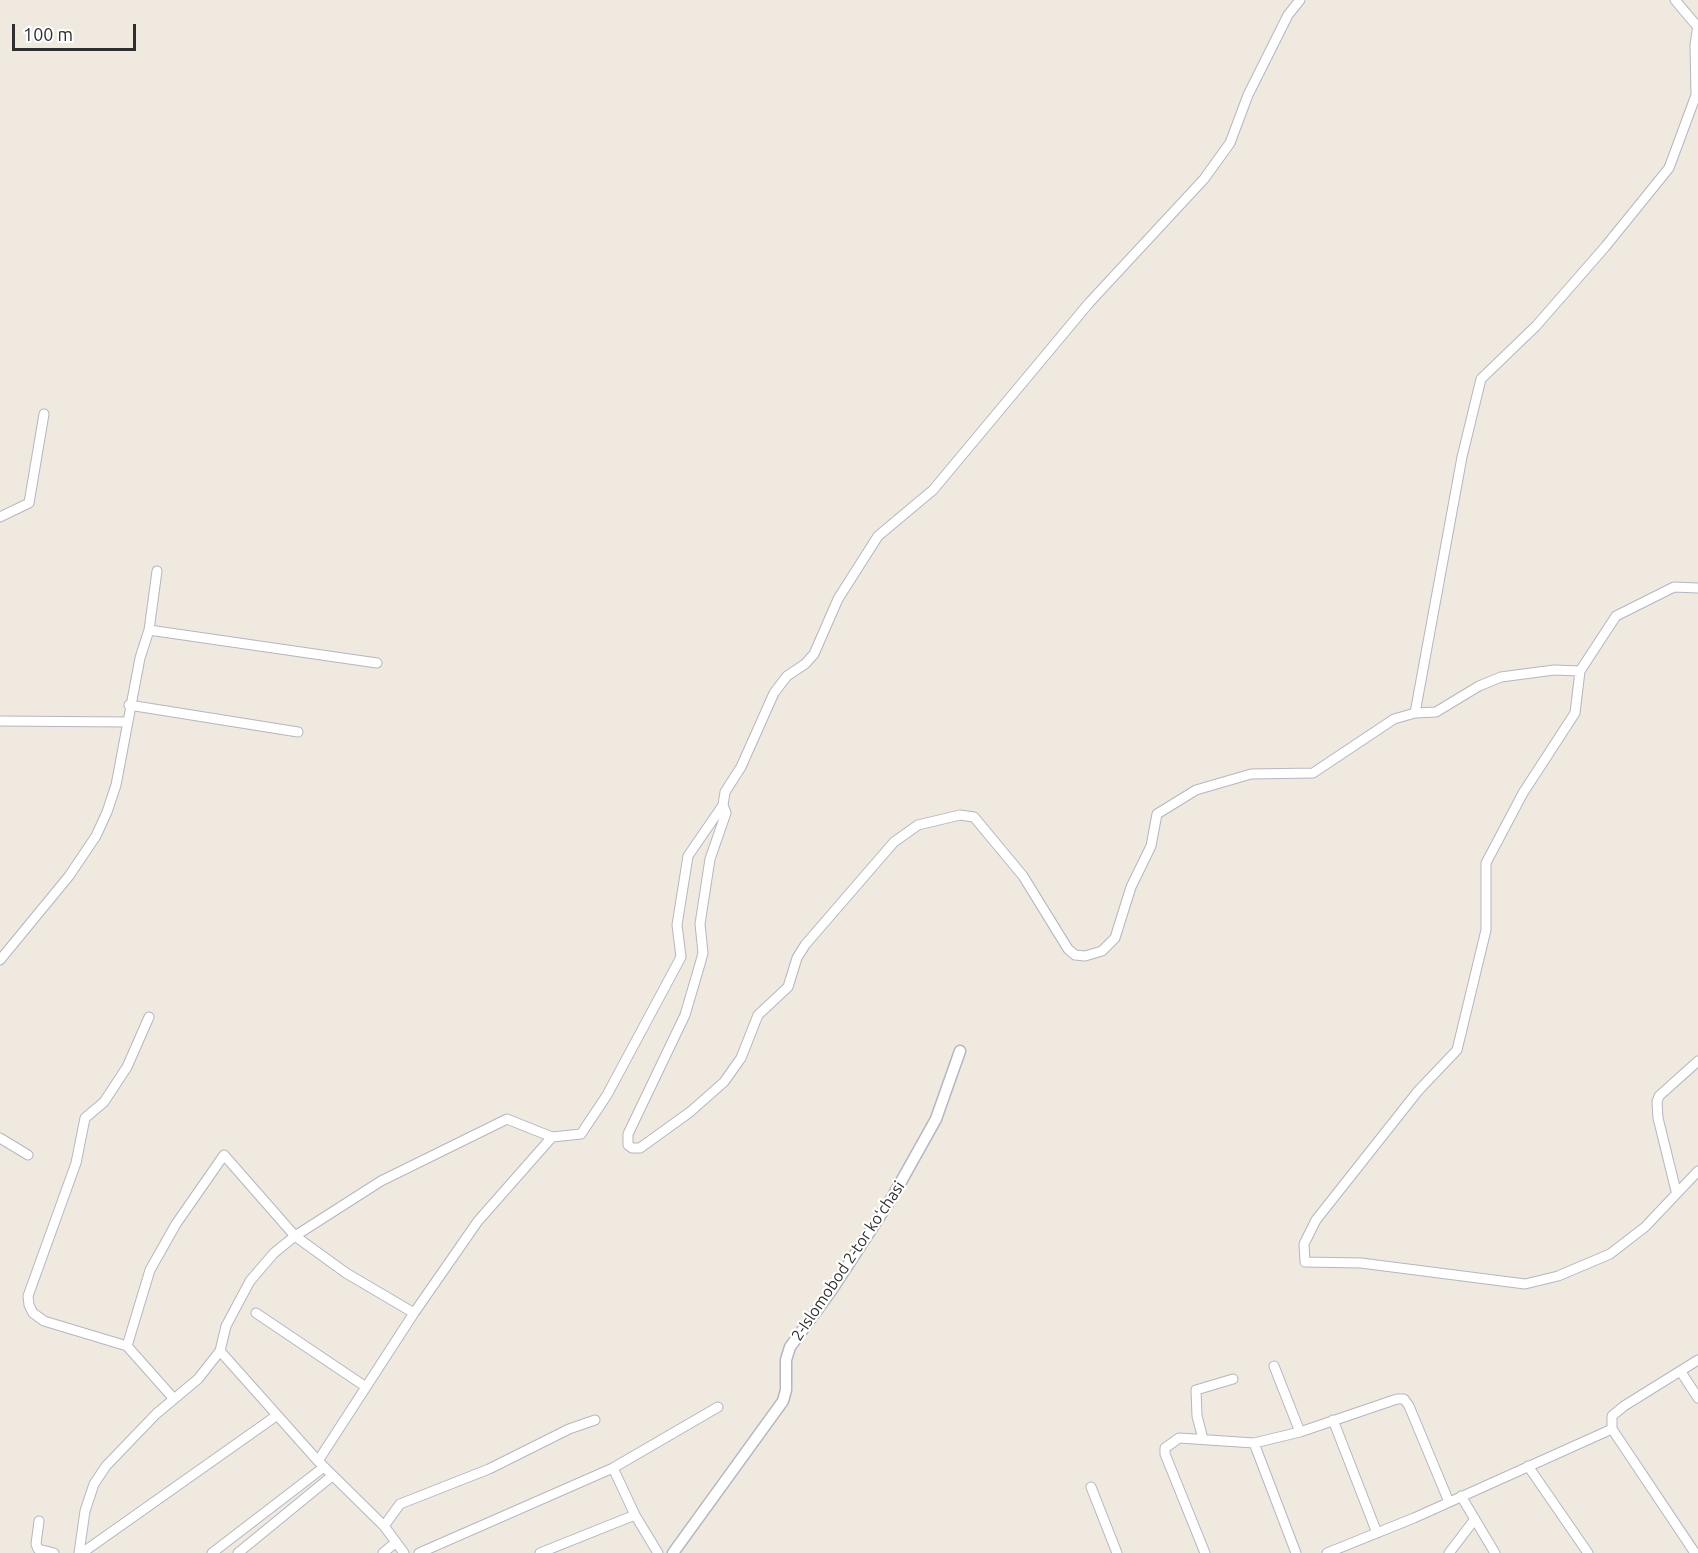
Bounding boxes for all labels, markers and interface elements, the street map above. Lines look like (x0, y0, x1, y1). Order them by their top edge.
scale bar (15, 12, 140, 50)
text: 100 m (23, 24, 73, 44)
street label: 2-Islomobod 2-tor koʻchasi (787, 1178, 909, 1344)

